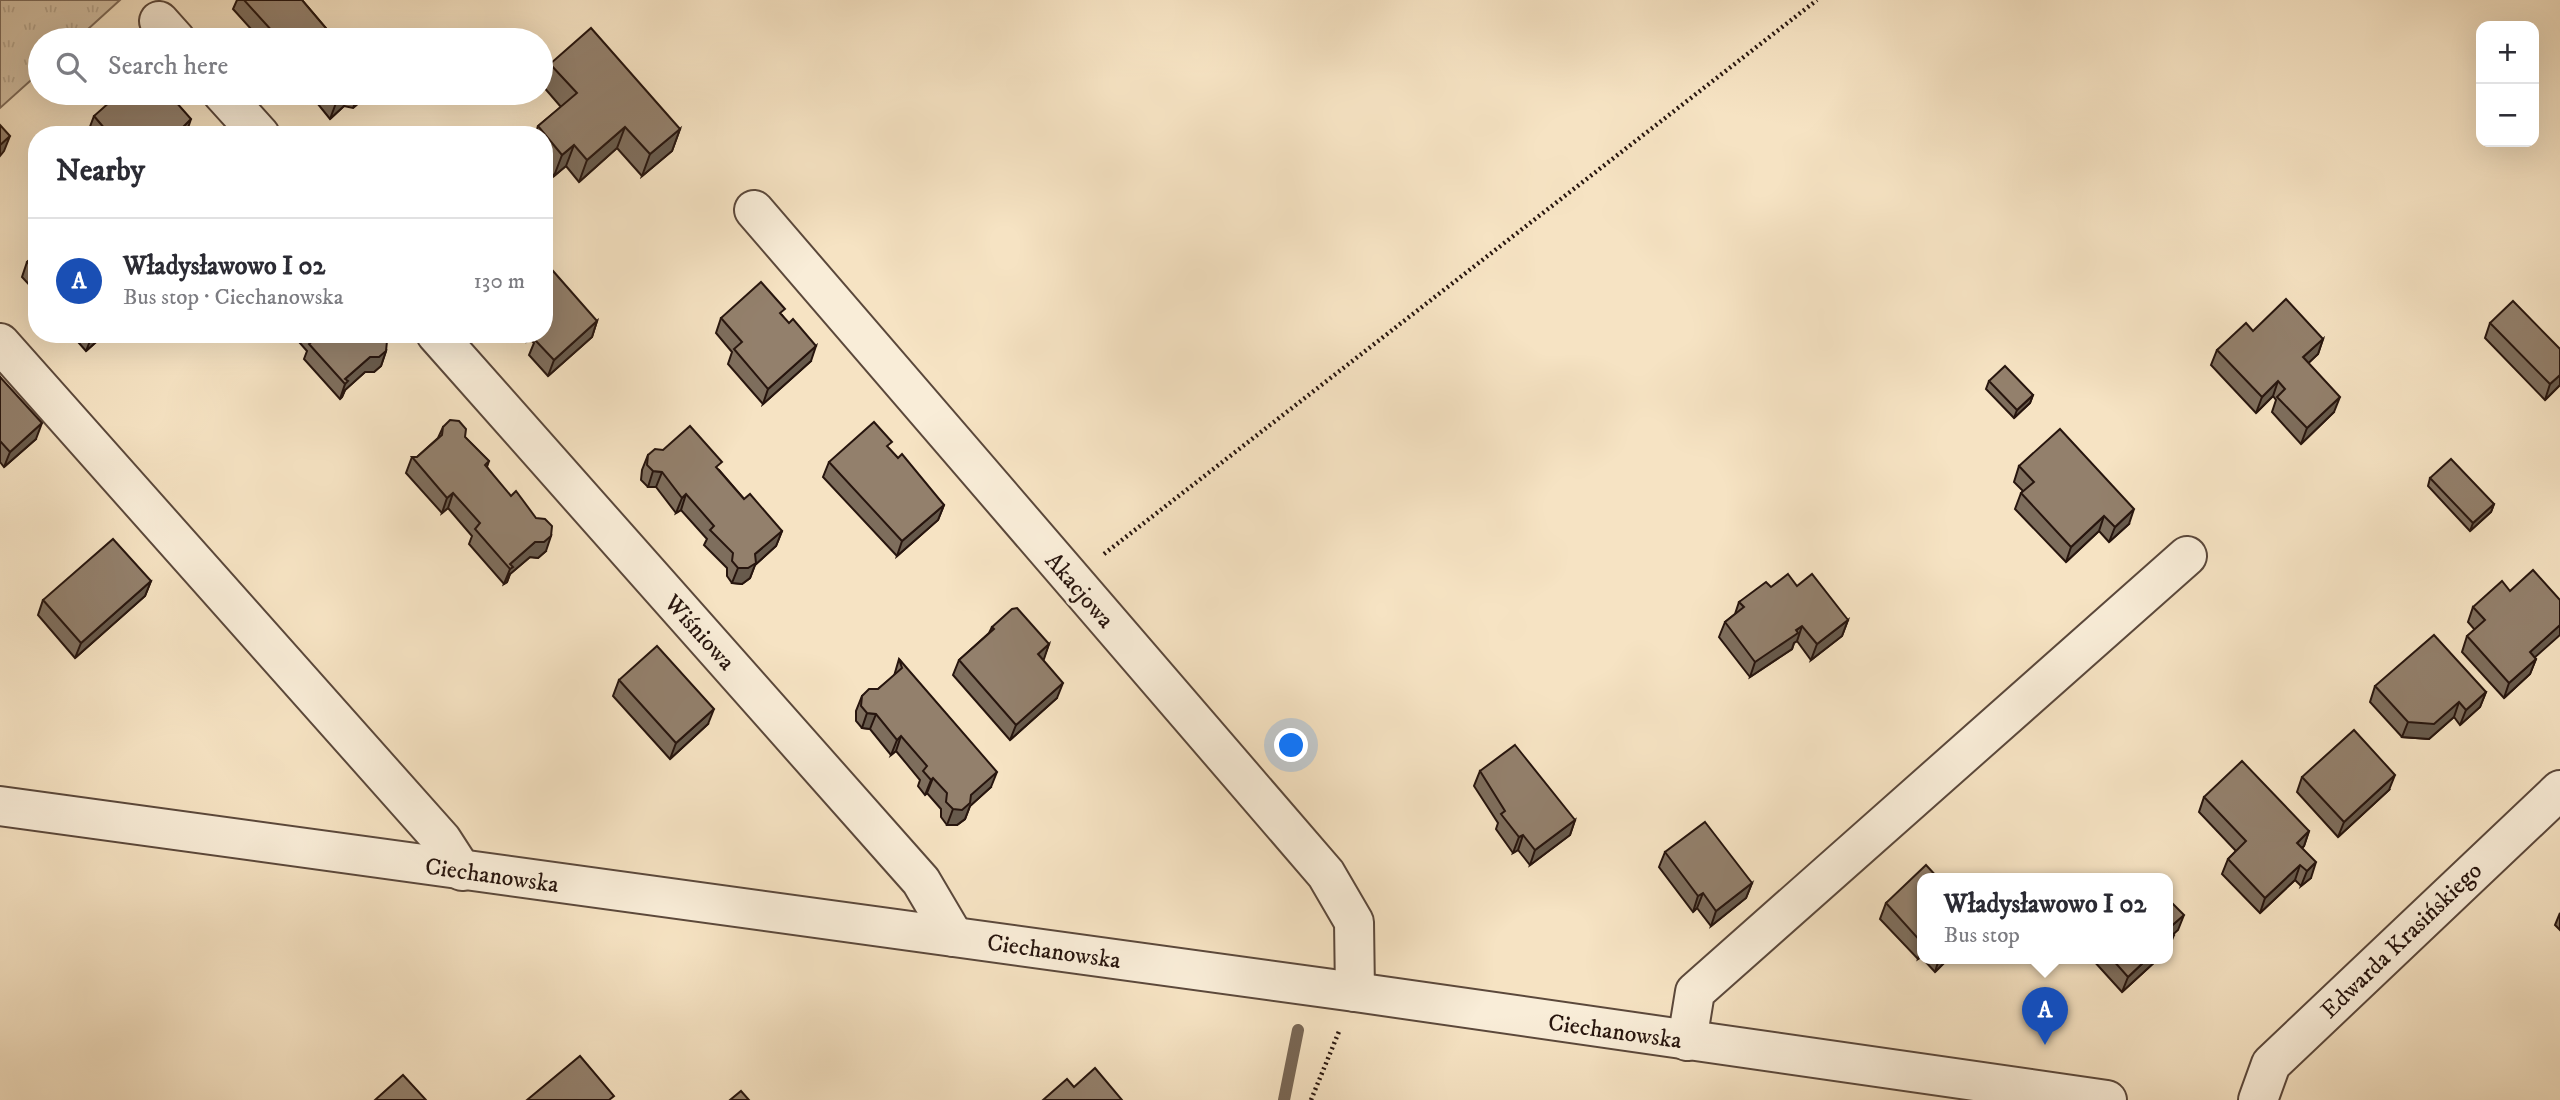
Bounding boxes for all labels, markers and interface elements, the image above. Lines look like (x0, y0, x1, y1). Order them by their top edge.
map controls (2476, 21, 2539, 147)
button: + (2476, 21, 2539, 84)
search box (28, 28, 553, 105)
icon: search (52, 48, 90, 86)
text: Search here (108, 50, 228, 83)
button: − (2476, 84, 2539, 147)
text: Nearby (56, 153, 145, 190)
text: Władysławowo I 02 (123, 250, 325, 283)
text: A (72, 267, 86, 296)
text: 130 m (473, 267, 525, 296)
text: Bus stop · Ciechanowska (123, 283, 343, 312)
street label: Akacjowa (1038, 547, 1121, 635)
street label: Wiśniowa (657, 588, 742, 678)
your location (1274, 728, 1308, 762)
street label: Ciechanowska (423, 852, 561, 900)
street label: Edwarda Krasińskiego (2315, 856, 2489, 1025)
popup (1917, 873, 2173, 964)
text: Władysławowo I 02 (1944, 888, 2146, 921)
text: Bus stop (1944, 921, 2020, 950)
street label: Ciechanowska (985, 928, 1123, 976)
pin: A (2022, 987, 2068, 1045)
street label: Ciechanowska (1546, 1008, 1684, 1056)

